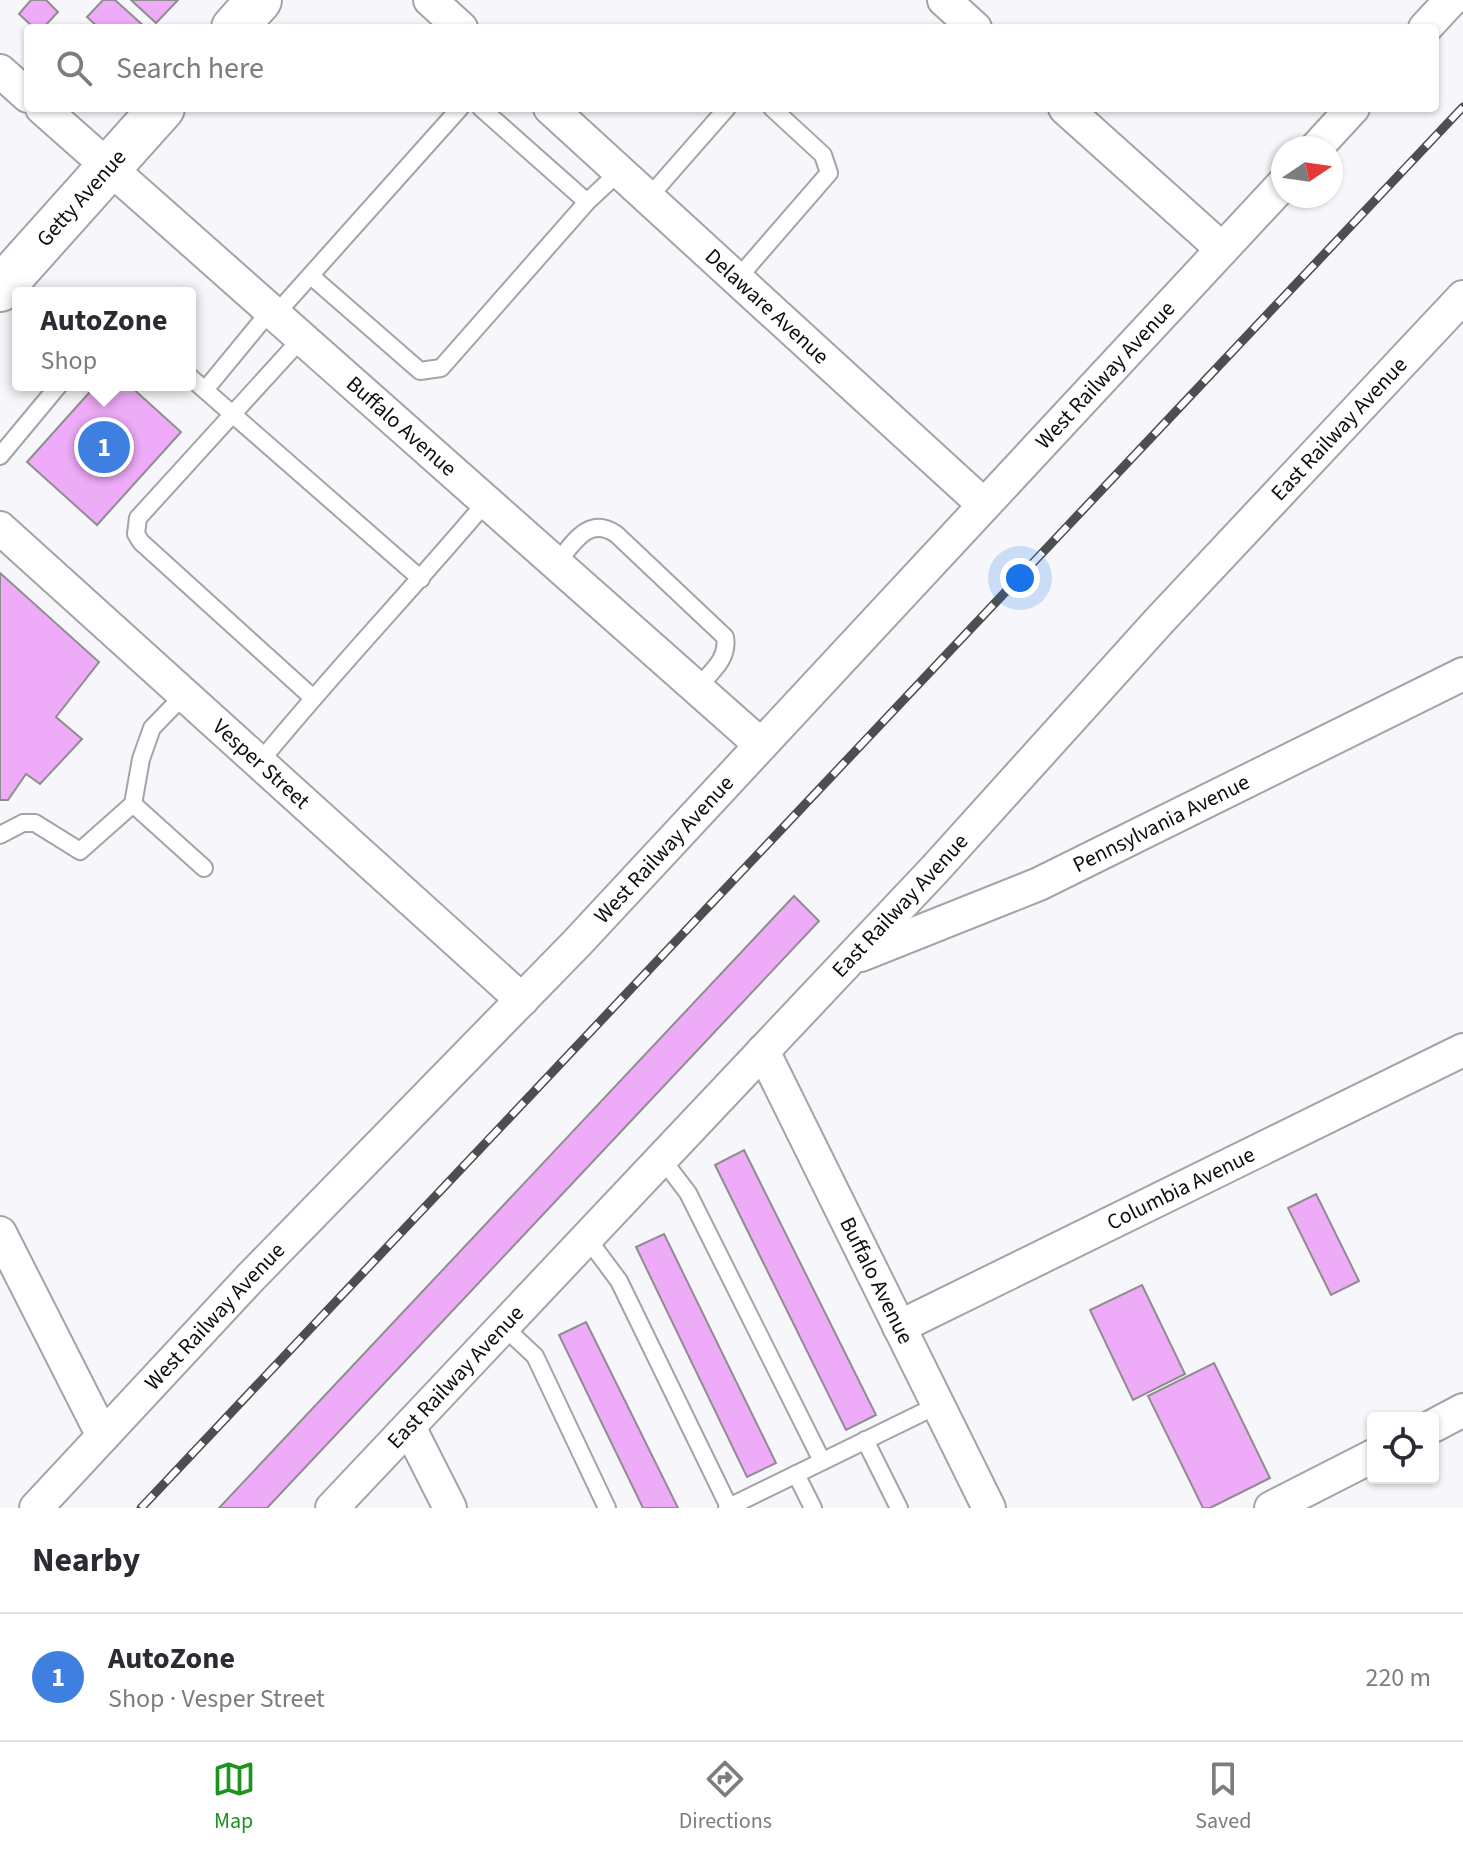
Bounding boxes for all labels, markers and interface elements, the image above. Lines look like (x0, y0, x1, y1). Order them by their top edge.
search box (24, 24, 1439, 112)
icon: search (52, 46, 96, 90)
text: Search here (116, 47, 264, 90)
north arrow (1271, 136, 1343, 208)
street label: Getty Avenue (29, 142, 134, 254)
street label: Delaware Avenue (698, 241, 836, 372)
popup (12, 287, 196, 391)
street label: West Railway Avenue (1028, 294, 1183, 456)
text: AutoZone (41, 299, 167, 342)
text: Shop (41, 342, 97, 379)
street label: East Railway Avenue (1263, 350, 1415, 508)
street label: Buffalo Avenue (339, 369, 464, 484)
pin: 1 (78, 417, 130, 477)
your location (1000, 558, 1040, 598)
street label: Vesper Street (205, 711, 317, 817)
street label: Pennsylvania Avenue (1067, 766, 1255, 881)
street label: West Railway Avenue (587, 768, 741, 931)
street label: East Railway Avenue (824, 826, 976, 985)
street label: Columbia Avenue (1101, 1139, 1260, 1238)
street label: Buffalo Avenue (832, 1211, 921, 1350)
street label: West Railway Avenue (137, 1235, 292, 1398)
street label: East Railway Avenue (380, 1298, 531, 1456)
map controls (1367, 1412, 1439, 1484)
button: locate (1367, 1412, 1439, 1484)
text: Nearby (32, 1536, 140, 1585)
text: AutoZone (108, 1637, 235, 1680)
text: 1 (51, 1659, 65, 1696)
text: 220 m (1365, 1659, 1431, 1696)
text: Shop · Vesper Street (108, 1680, 325, 1717)
tab: Map (212, 1757, 256, 1837)
tab: Directions (679, 1757, 772, 1837)
tab: Saved (1195, 1757, 1251, 1837)

